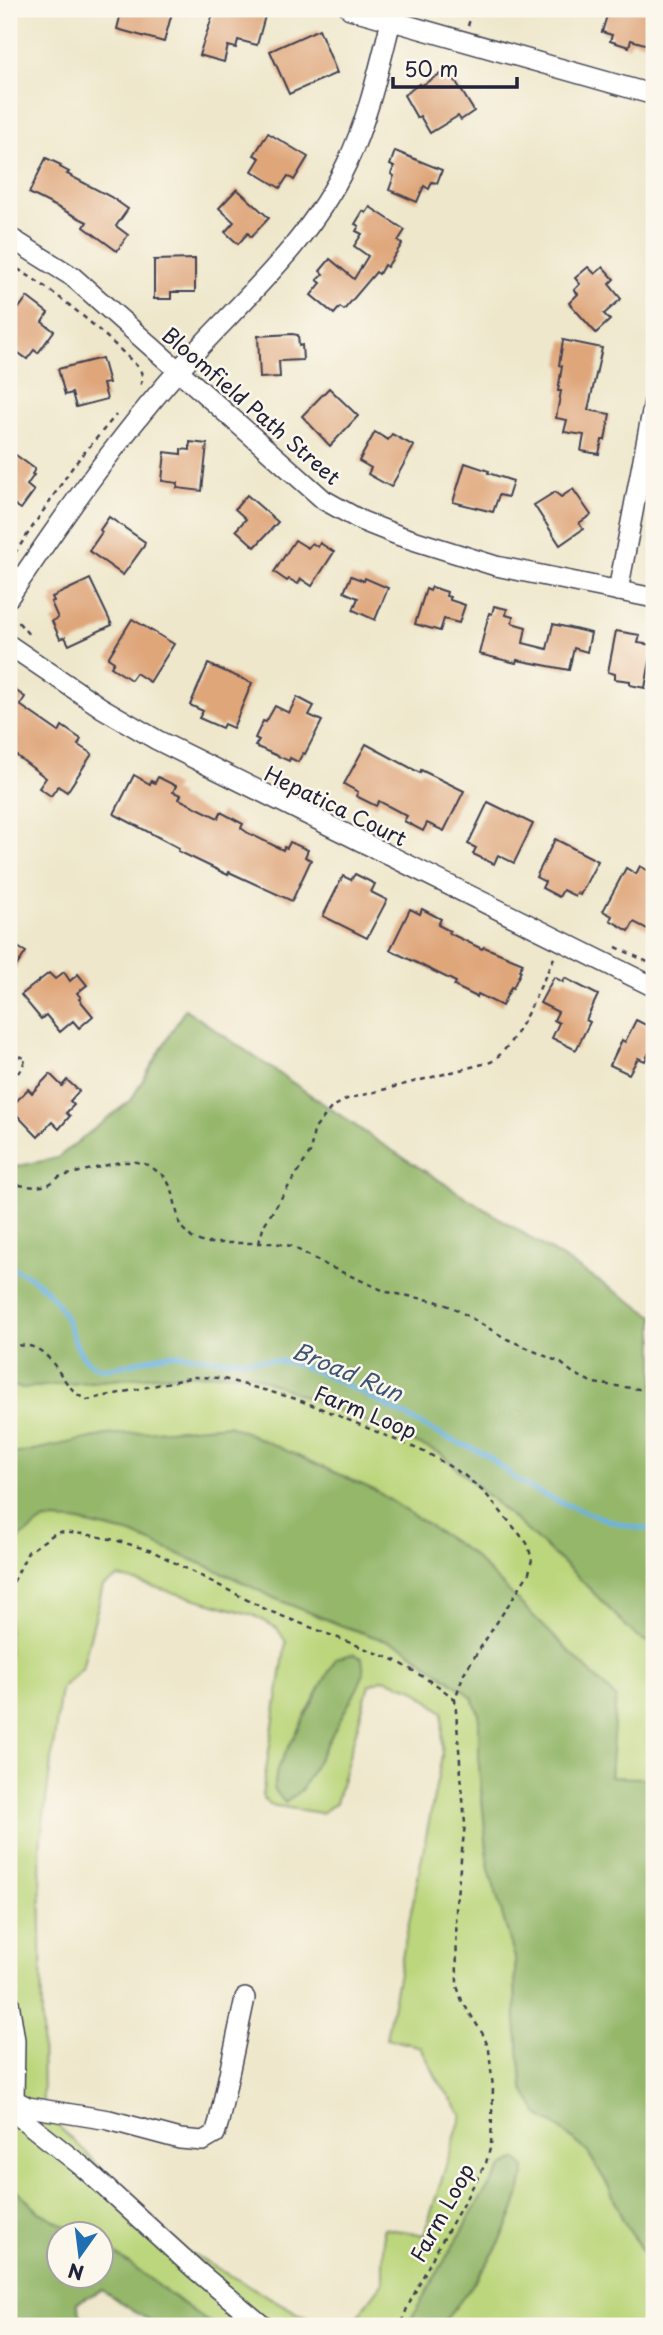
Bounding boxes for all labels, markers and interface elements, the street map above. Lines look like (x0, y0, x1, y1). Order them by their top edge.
scale bar (393, 46, 518, 90)
text: 50 m (404, 52, 458, 84)
street label: Bloomfield Path Street (156, 318, 348, 492)
street label: Hepatica Court (259, 757, 413, 853)
water label: Broad Run (288, 1332, 409, 1410)
street label: Farm Loop (310, 1376, 422, 1446)
street label: Farm Loop (401, 2157, 481, 2267)
north arrow (46, 2220, 116, 2290)
text: N (65, 2257, 86, 2288)

